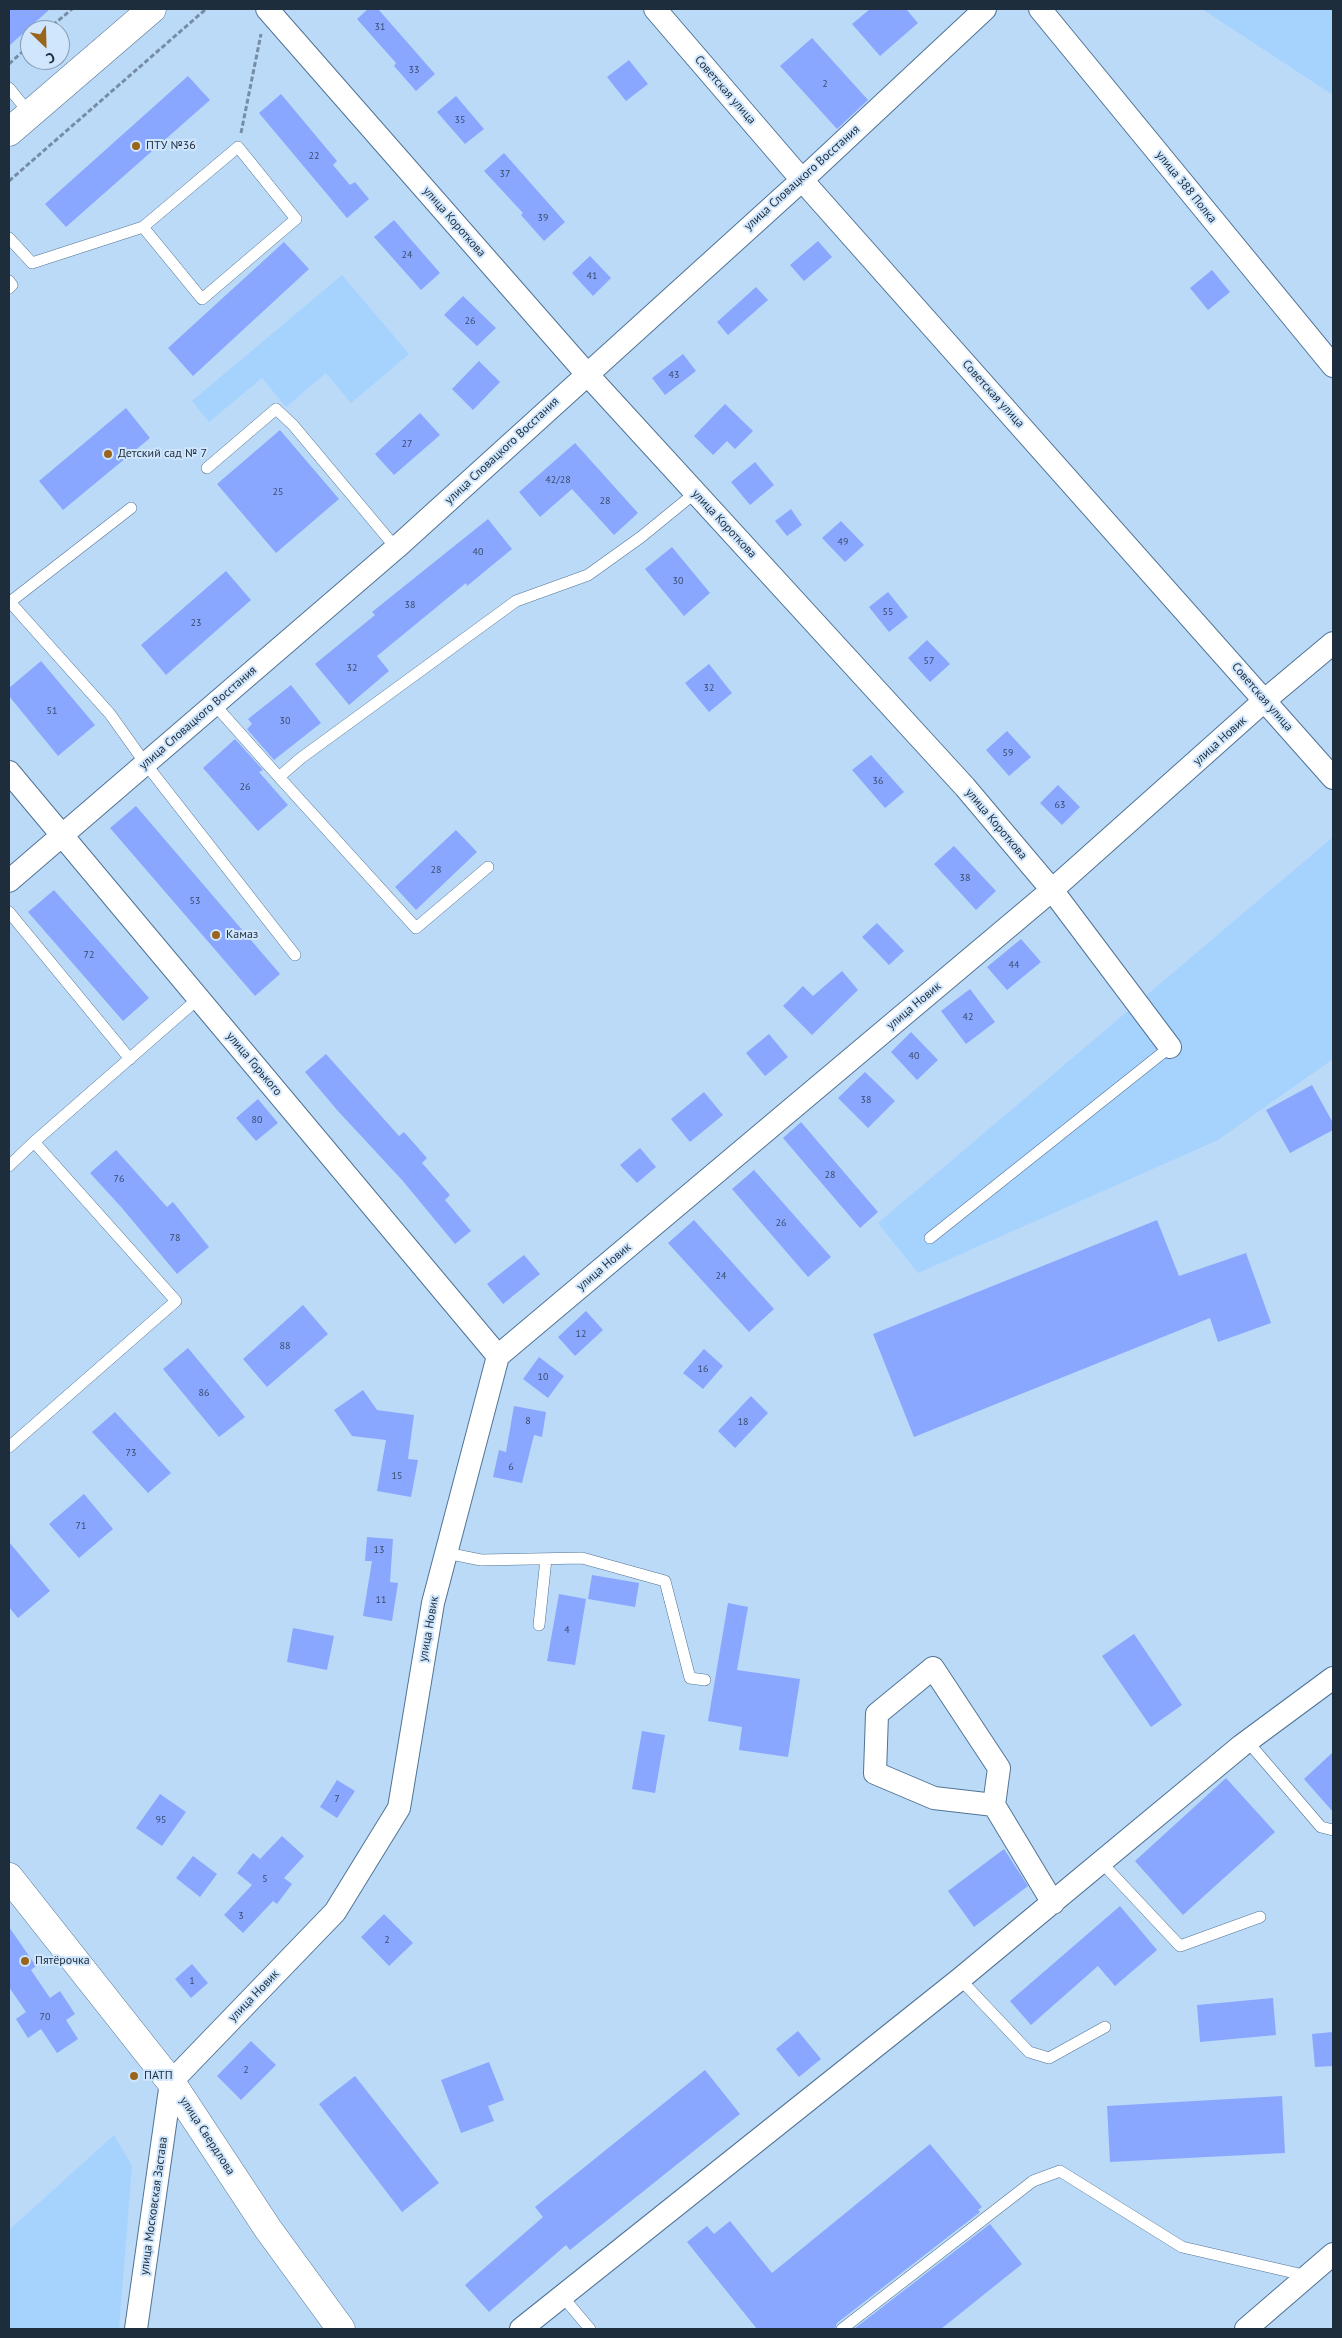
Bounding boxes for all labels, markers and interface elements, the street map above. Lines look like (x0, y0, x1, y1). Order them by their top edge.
north arrow (20, 20, 70, 70)
house number: 31 (375, 21, 385, 33)
text: С (43, 48, 58, 68)
street label: Советская улица (691, 53, 759, 127)
house number: 33 (409, 64, 419, 76)
house number: 2 (822, 78, 828, 90)
house number: 35 (455, 114, 465, 126)
street label: улица Словацкого Восстания (741, 122, 863, 234)
place label: ПТУ №36 (146, 139, 196, 153)
marker: ПТУ №36 (130, 140, 142, 152)
street label: улица 388 Полка (1153, 148, 1219, 226)
house number: 22 (309, 150, 319, 162)
house number: 37 (500, 168, 510, 180)
street label: улица Короткова (420, 184, 488, 260)
house number: 39 (538, 212, 548, 224)
house number: 24 (402, 249, 412, 261)
house number: 41 (587, 270, 597, 282)
house number: 26 (465, 315, 475, 327)
street label: Советская улица (959, 357, 1027, 431)
house number: 43 (669, 369, 679, 381)
street label: улица Словацкого Восстания (442, 394, 562, 508)
house number: 27 (402, 438, 412, 450)
place label: Детский сад № 7 (118, 447, 207, 461)
marker: Детский сад № 7 (102, 448, 114, 460)
house number: 42/28 (545, 474, 571, 486)
house number: 25 (273, 486, 283, 498)
street label: улица Короткова (689, 487, 759, 561)
house number: 28 (600, 495, 610, 507)
house number: 49 (838, 536, 848, 548)
house number: 40 (473, 546, 483, 558)
house number: 30 (673, 575, 683, 587)
house number: 38 (405, 599, 415, 611)
house number: 55 (883, 606, 893, 618)
house number: 23 (191, 617, 201, 629)
house number: 57 (924, 655, 934, 667)
street label: Советская улица (1228, 660, 1296, 734)
house number: 32 (347, 662, 357, 674)
street label: улица Словацкого Восстания (137, 663, 259, 773)
house number: 32 (704, 682, 714, 694)
house number: 51 (47, 705, 57, 717)
street label: улица Новик (1190, 713, 1250, 769)
house number: 30 (280, 715, 290, 727)
house number: 59 (1003, 747, 1013, 759)
house number: 36 (873, 775, 883, 787)
house number: 26 (240, 781, 250, 793)
street label: улица Короткова (962, 786, 1030, 862)
house number: 63 (1055, 799, 1065, 811)
house number: 28 (431, 864, 441, 876)
house number: 38 (960, 872, 970, 884)
house number: 53 (190, 895, 200, 907)
place label: Камаз (226, 928, 258, 942)
marker: Камаз (210, 929, 222, 941)
house number: 72 (84, 949, 94, 961)
house number: 44 (1009, 959, 1019, 971)
street label: улица Новик (884, 979, 944, 1033)
house number: 42 (963, 1011, 973, 1023)
street label: улица Горького (223, 1029, 285, 1099)
house number: 40 (909, 1050, 919, 1062)
house number: 38 (861, 1094, 871, 1106)
house number: 80 (252, 1114, 262, 1126)
house number: 28 (825, 1169, 835, 1181)
house number: 76 (114, 1173, 124, 1185)
house number: 26 (776, 1217, 786, 1229)
house number: 78 (170, 1232, 180, 1244)
street label: улица Новик (574, 1240, 634, 1294)
house number: 24 (716, 1270, 726, 1282)
house number: 12 (576, 1328, 586, 1340)
house number: 88 (280, 1340, 290, 1352)
house number: 16 (698, 1363, 708, 1375)
house number: 10 (538, 1371, 548, 1383)
house number: 86 (199, 1387, 209, 1399)
house number: 8 (525, 1415, 531, 1427)
house number: 18 (738, 1416, 748, 1428)
house number: 73 (126, 1447, 136, 1459)
house number: 6 (508, 1461, 514, 1473)
house number: 15 (392, 1470, 402, 1482)
house number: 71 (76, 1520, 86, 1532)
house number: 13 (374, 1544, 384, 1556)
house number: 11 (376, 1594, 386, 1606)
street label: улица Новик (416, 1595, 442, 1663)
house number: 4 (564, 1624, 570, 1636)
house number: 7 (334, 1793, 340, 1805)
house number: 95 (156, 1814, 166, 1826)
house number: 5 (262, 1873, 268, 1885)
house number: 3 (238, 1910, 244, 1922)
house number: 2 (384, 1934, 390, 1946)
place label: Пятёрочка (35, 1954, 90, 1968)
marker: Пятёрочка (19, 1955, 31, 1967)
street label: улица Новик (226, 1967, 282, 2025)
house number: 1 (189, 1975, 195, 1987)
house number: 70 (40, 2011, 50, 2023)
house number: 2 (243, 2064, 249, 2076)
place label: ПАТП (144, 2069, 173, 2083)
marker: ПАТП (128, 2070, 140, 2082)
street label: улица Свердлова (176, 2094, 238, 2178)
street label: улица Московская Застава (137, 2136, 171, 2276)

